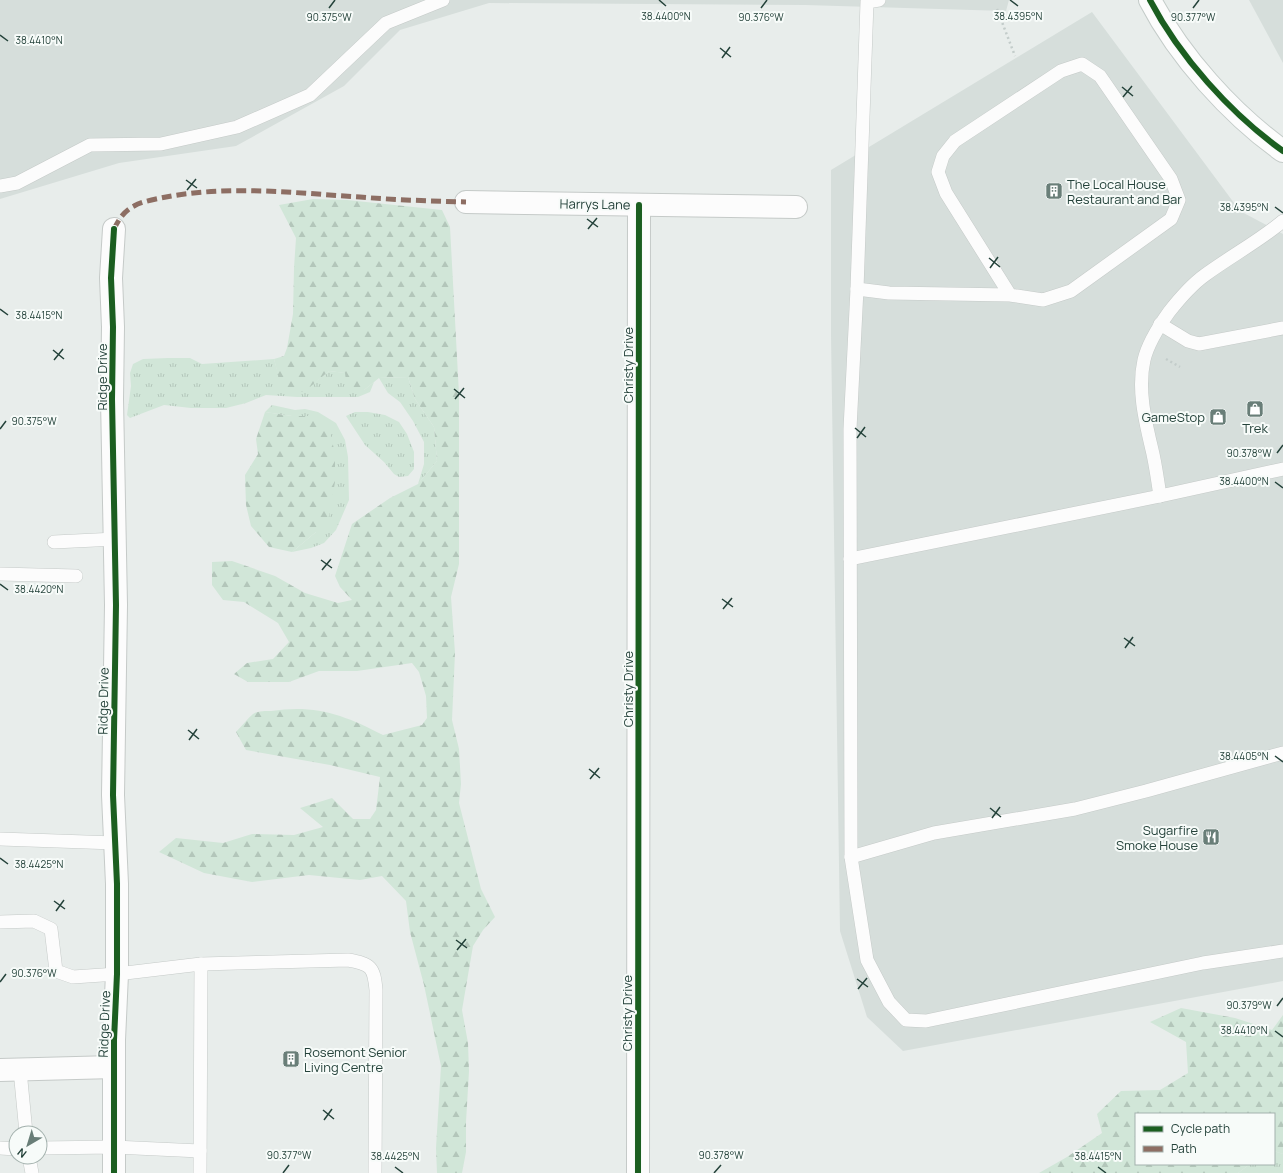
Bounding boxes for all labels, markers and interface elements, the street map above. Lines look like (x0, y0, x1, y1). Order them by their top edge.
text: 38.4400°N (641, 9, 691, 23)
text: 38.4395°N (994, 9, 1042, 23)
text: 90.375°W (306, 10, 352, 24)
text: 90.376°W (738, 10, 784, 24)
text: 90.377°W (1171, 10, 1216, 24)
text: 38.4410°N (15, 33, 63, 47)
place label: The Local House Restaurant and Bar (1067, 175, 1182, 208)
building icon: The Local House Restaurant and Bar (1044, 181, 1064, 201)
street label: Harrys Lane (559, 194, 631, 214)
text: 38.4395°N (1220, 200, 1268, 214)
text: 38.4415°N (16, 308, 63, 322)
street label: Christy Drive (619, 326, 637, 403)
street label: Ridge Drive (93, 343, 111, 411)
shop icon: Trek (1245, 399, 1265, 419)
shop icon: GameStop (1208, 407, 1228, 427)
place label: GameStop (1142, 408, 1205, 426)
text: 90.375°W (11, 414, 57, 428)
place label: Trek (1242, 419, 1268, 437)
text: 90.378°W (1226, 446, 1272, 460)
text: 38.4400°N (1219, 474, 1269, 488)
text: 38.4420°N (15, 582, 64, 596)
street label: Christy Drive (619, 650, 637, 727)
street label: Ridge Drive (93, 667, 113, 735)
text: 38.4405°N (1220, 749, 1269, 763)
place label: Sugarfire Smoke House (1116, 821, 1198, 854)
restaurant icon: Sugarfire Smoke House (1201, 827, 1221, 847)
text: 38.4425°N (15, 857, 63, 871)
text: 90.376°W (11, 966, 57, 980)
street label: Christy Drive (618, 974, 636, 1051)
street label: Ridge Drive (94, 990, 114, 1058)
text: 90.379°W (1226, 998, 1272, 1012)
text: 38.4410°N (1220, 1023, 1268, 1037)
place label: Rosemont Senior Living Centre (304, 1043, 407, 1076)
building icon: Rosemont Senior Living Centre (281, 1049, 301, 1069)
legend (1135, 1113, 1275, 1165)
text: Cycle path (1171, 1120, 1230, 1137)
north arrow (8, 1125, 48, 1165)
text: Path (1171, 1140, 1197, 1157)
text: N (14, 1145, 29, 1162)
text: 90.377°W (267, 1148, 312, 1162)
text: 90.378°W (698, 1148, 744, 1162)
text: 38.4425°N (371, 1149, 419, 1163)
text: 38.4415°N (1075, 1149, 1122, 1163)

